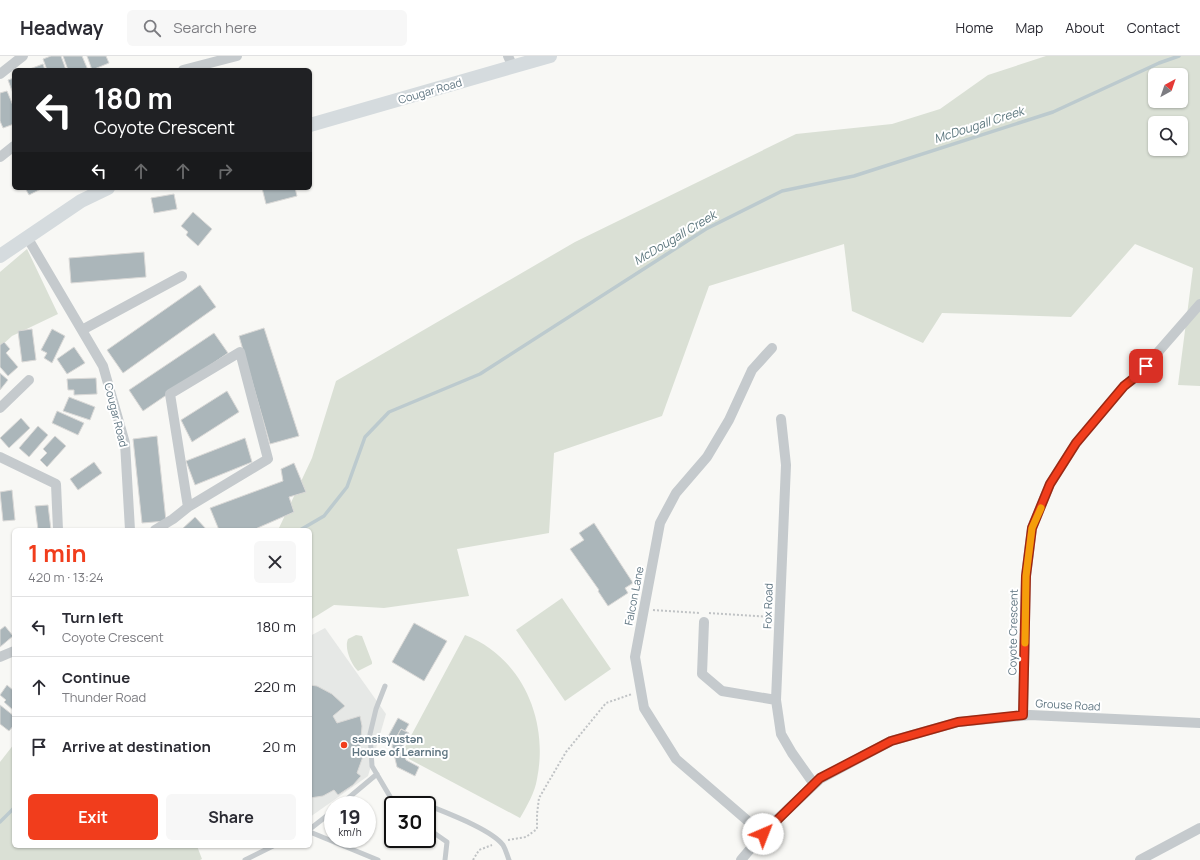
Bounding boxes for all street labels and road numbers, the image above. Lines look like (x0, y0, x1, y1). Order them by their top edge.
street label: Cougar Road (396, 74, 464, 107)
street label: Cougar Road (101, 381, 132, 449)
street label: Falcon Lane (620, 565, 647, 627)
street label: Fox Road (759, 583, 776, 629)
street label: Coyote Crescent (1004, 589, 1021, 675)
street label: Grouse Road (1035, 695, 1101, 714)

